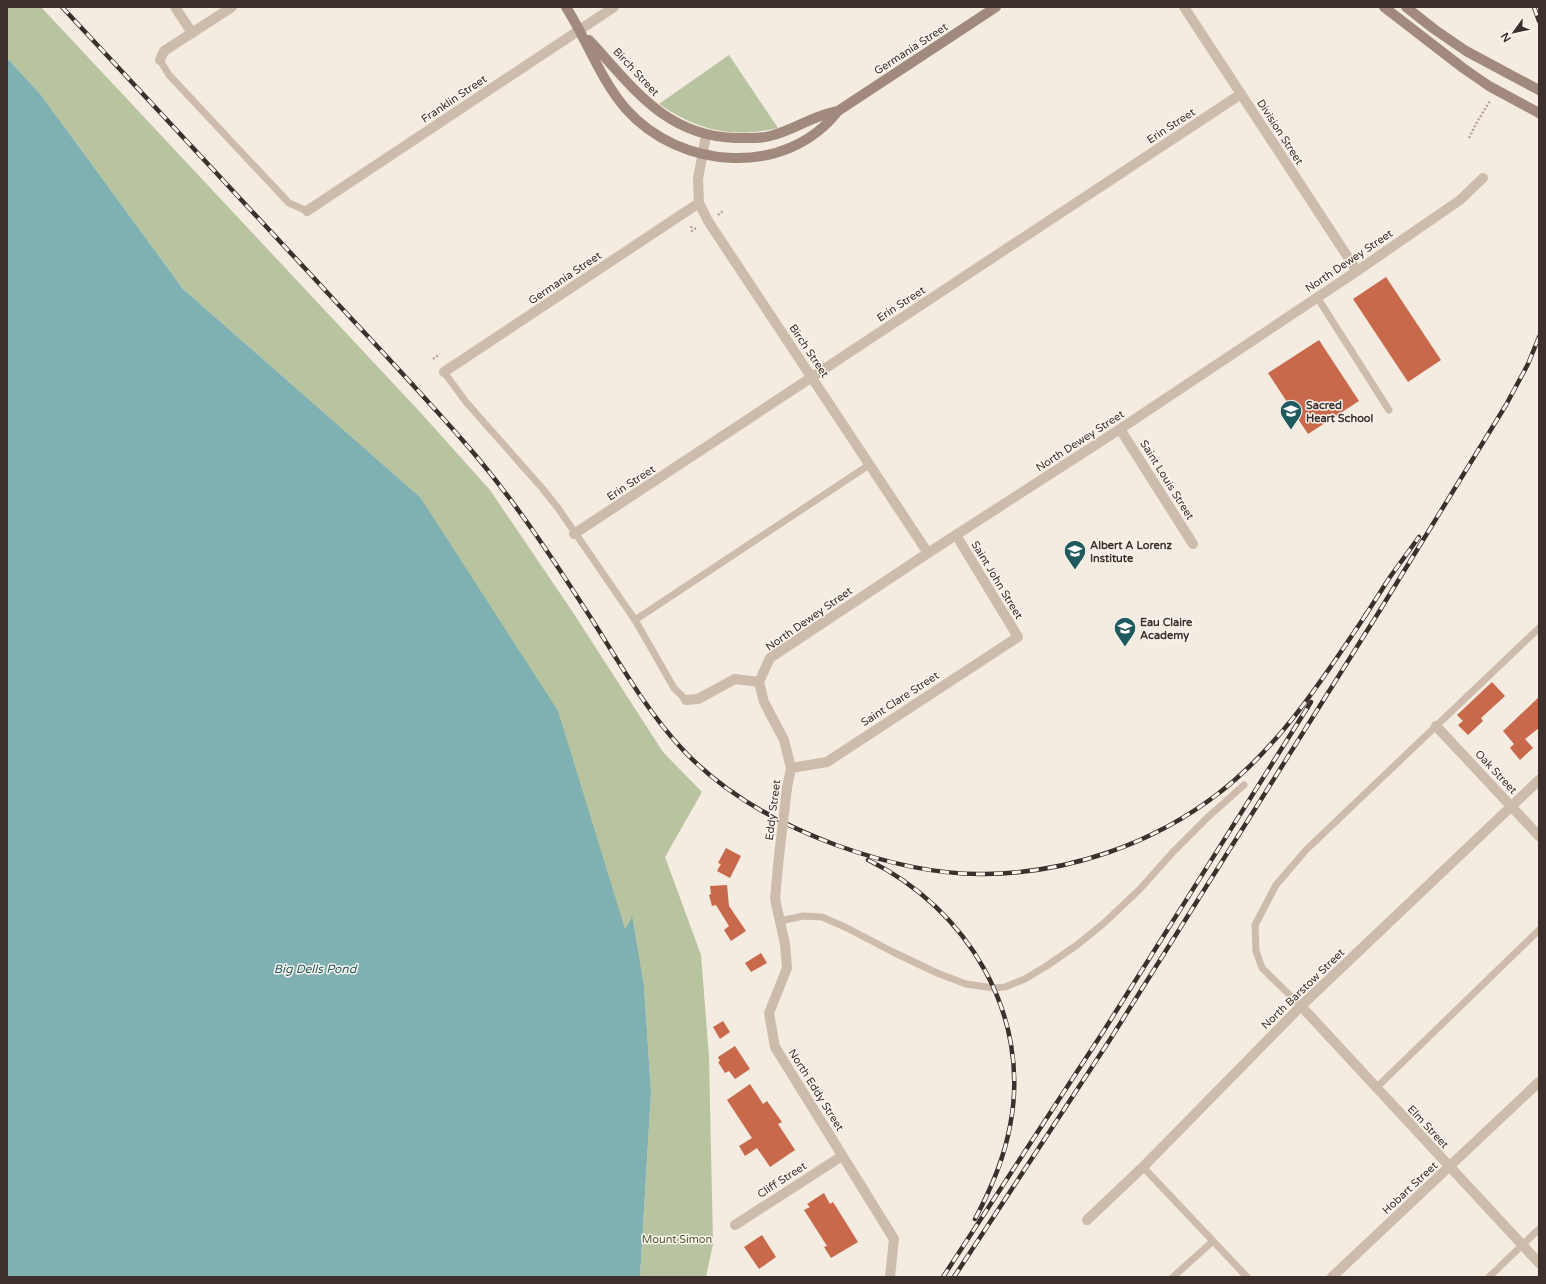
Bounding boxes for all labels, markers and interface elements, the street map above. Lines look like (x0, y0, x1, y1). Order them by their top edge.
north arrow (1494, 12, 1534, 52)
street label: Germania Street (872, 20, 950, 78)
text: N (1498, 30, 1514, 44)
street label: Birch Street (610, 45, 662, 99)
street label: Franklin Street (419, 72, 489, 126)
street label: Division Street (1254, 97, 1306, 167)
street label: Erin Street (1144, 106, 1198, 146)
street label: North Dewey Street (1303, 227, 1395, 295)
street label: Germania Street (526, 249, 604, 307)
street label: Erin Street (874, 284, 928, 324)
street label: Birch Street (787, 322, 831, 380)
school or university icon: Sacred Heart School (1278, 398, 1304, 431)
place label: Sacred Heart School (1306, 399, 1374, 425)
street label: North Dewey Street (1033, 408, 1127, 474)
street label: Saint Louis Street (1137, 438, 1197, 522)
street label: Erin Street (604, 463, 658, 503)
school or university icon: Albert A Lorenz Institute (1062, 538, 1088, 571)
street label: Saint John Street (969, 539, 1025, 621)
place label: Albert A Lorenz Institute (1090, 539, 1172, 565)
street label: North Dewey Street (763, 584, 855, 654)
school or university icon: Eau Claire Academy (1112, 615, 1138, 648)
place label: Eau Claire Academy (1140, 616, 1193, 643)
street label: Saint Clare Street (859, 669, 941, 729)
street label: Oak Street (1472, 747, 1520, 797)
street label: Eddy Street (763, 779, 783, 841)
street label: North Barstow Street (1259, 946, 1347, 1032)
water label: Big Dells Pond (274, 962, 358, 976)
street label: North Eddy Street (786, 1047, 846, 1133)
street label: Elm Street (1405, 1103, 1451, 1151)
street label: Cliff Street (755, 1159, 809, 1201)
street label: Hobart Street (1380, 1159, 1440, 1217)
park label: Mount Simon (642, 1233, 712, 1246)

